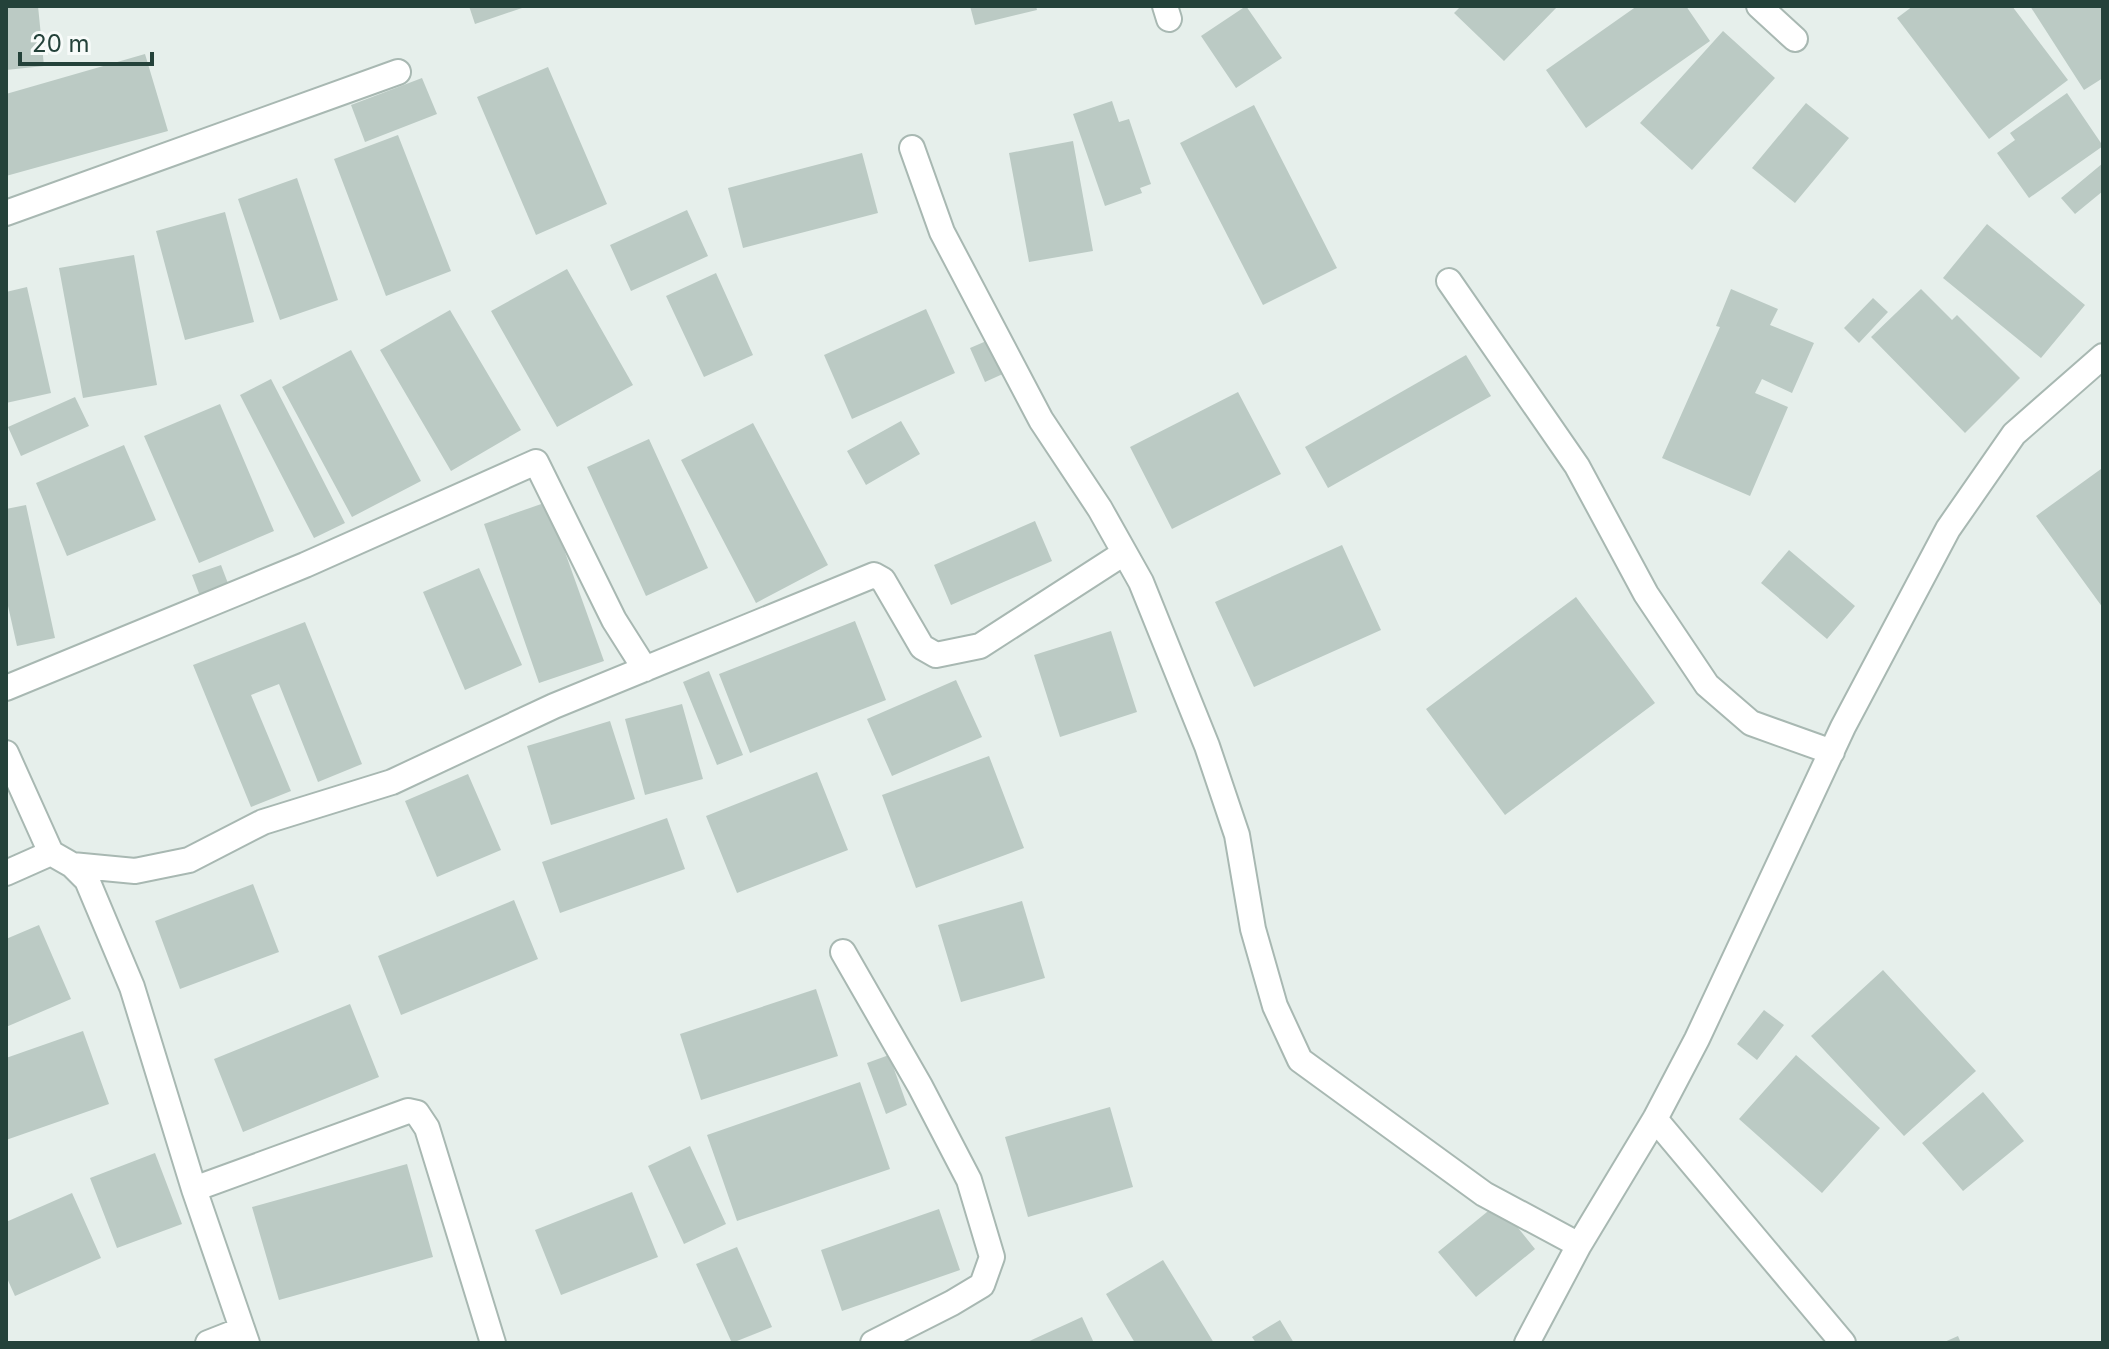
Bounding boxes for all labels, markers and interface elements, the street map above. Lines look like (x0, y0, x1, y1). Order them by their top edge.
scale bar (20, 16, 152, 66)
text: 20 m (32, 29, 90, 58)

